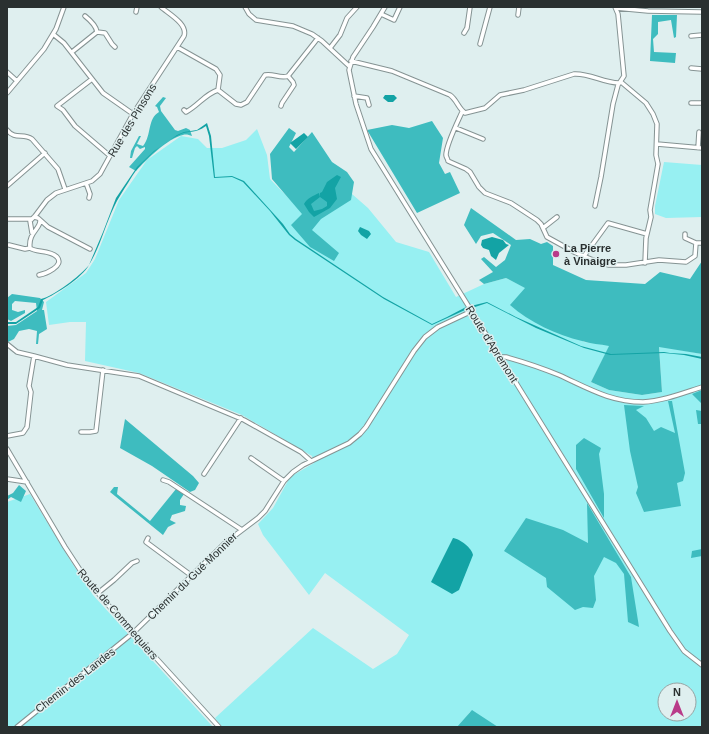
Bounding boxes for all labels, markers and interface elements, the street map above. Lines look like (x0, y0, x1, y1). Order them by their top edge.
street label: Rue des Pinsons (105, 81, 159, 159)
place label: La Pierre à Vinaigre (564, 242, 616, 267)
marker: La Pierre à Vinaigre (551, 249, 561, 259)
street label: Route d'Apremont (464, 303, 520, 385)
street label: Chemin du Gué Monnier (145, 530, 240, 622)
street label: Route de Commequiers (75, 566, 161, 662)
street label: Chemin des Landes (33, 645, 118, 715)
north arrow (657, 682, 697, 722)
text: N (673, 686, 681, 698)

